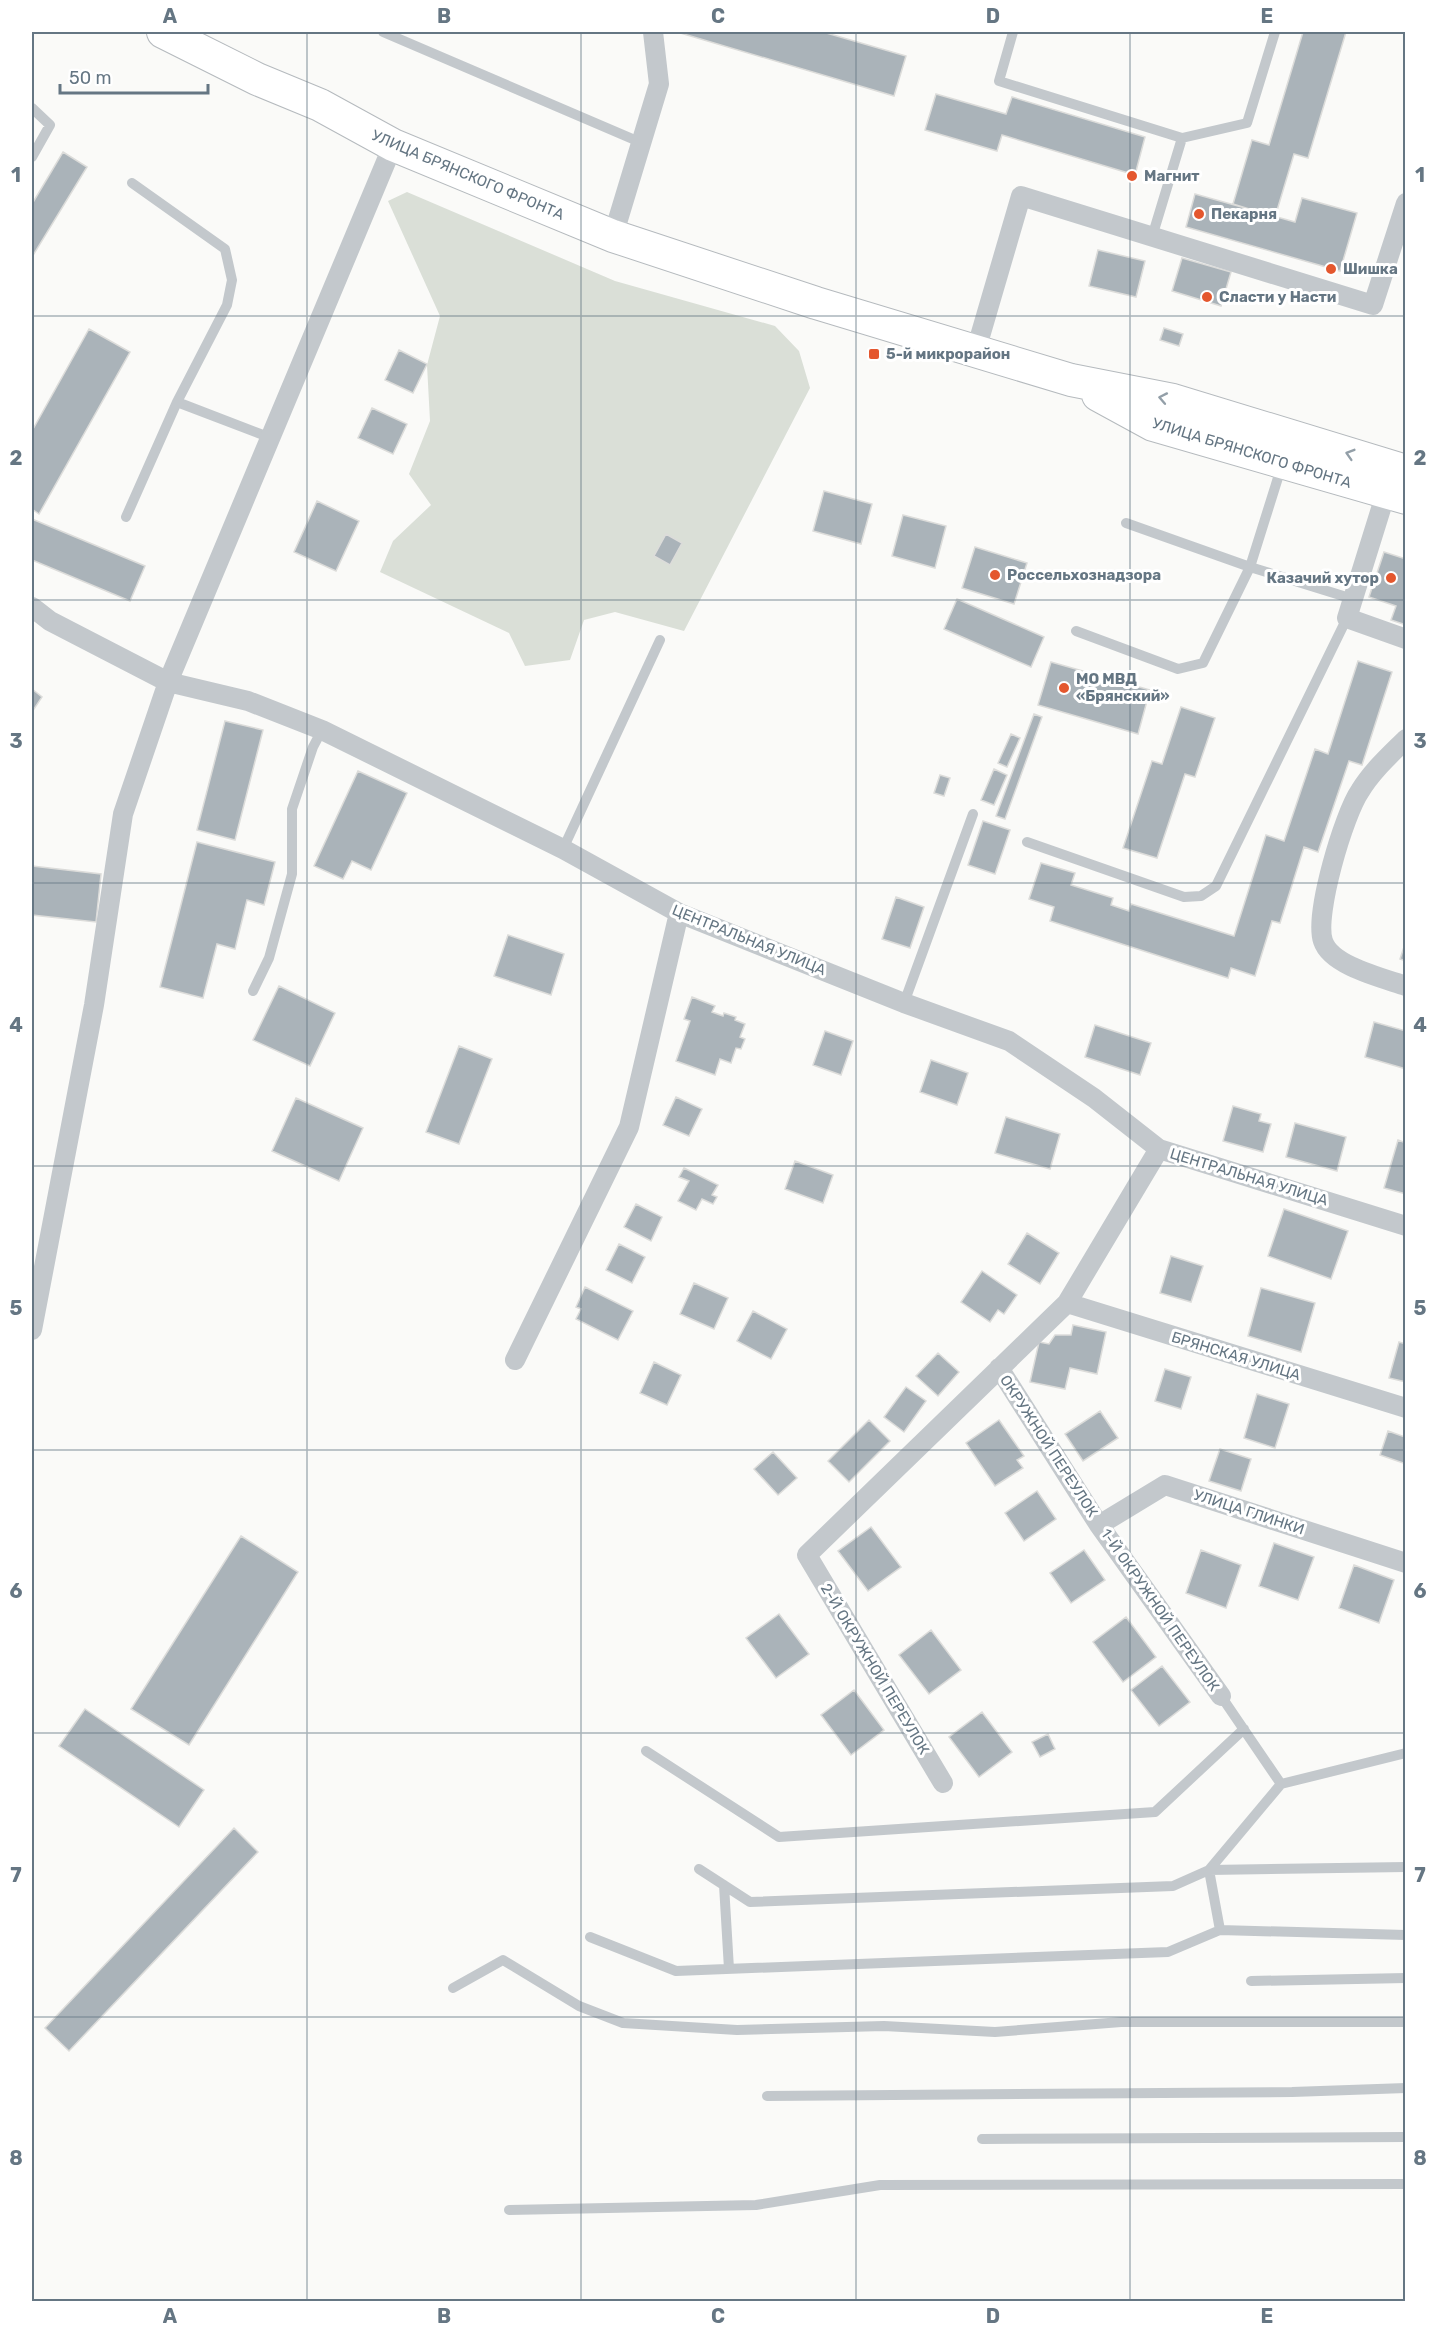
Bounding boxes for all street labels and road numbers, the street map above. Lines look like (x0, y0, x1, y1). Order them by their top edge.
street label: УЛИЦА БРЯНСКОГО ФРОНТА (369, 126, 567, 224)
street label: УЛИЦА БРЯНСКОГО ФРОНТА (1150, 414, 1354, 492)
street label: ЦЕНТРАЛЬНАЯ УЛИЦА (669, 901, 829, 979)
street label: ЦЕНТРАЛЬНАЯ УЛИЦА (1168, 1144, 1330, 1210)
street label: БРЯНСКАЯ УЛИЦА (1169, 1328, 1303, 1384)
street label: ОКРУЖНОЙ ПЕРЕУЛОК (996, 1371, 1102, 1521)
street label: УЛИЦА ГЛИНКИ (1191, 1486, 1307, 1538)
street label: 1-Й ОКРУЖНОЙ ПЕРЕУЛОК (1097, 1525, 1223, 1695)
street label: 2-Й ОКРУЖНОЙ ПЕРЕУЛОК (817, 1580, 933, 1758)

